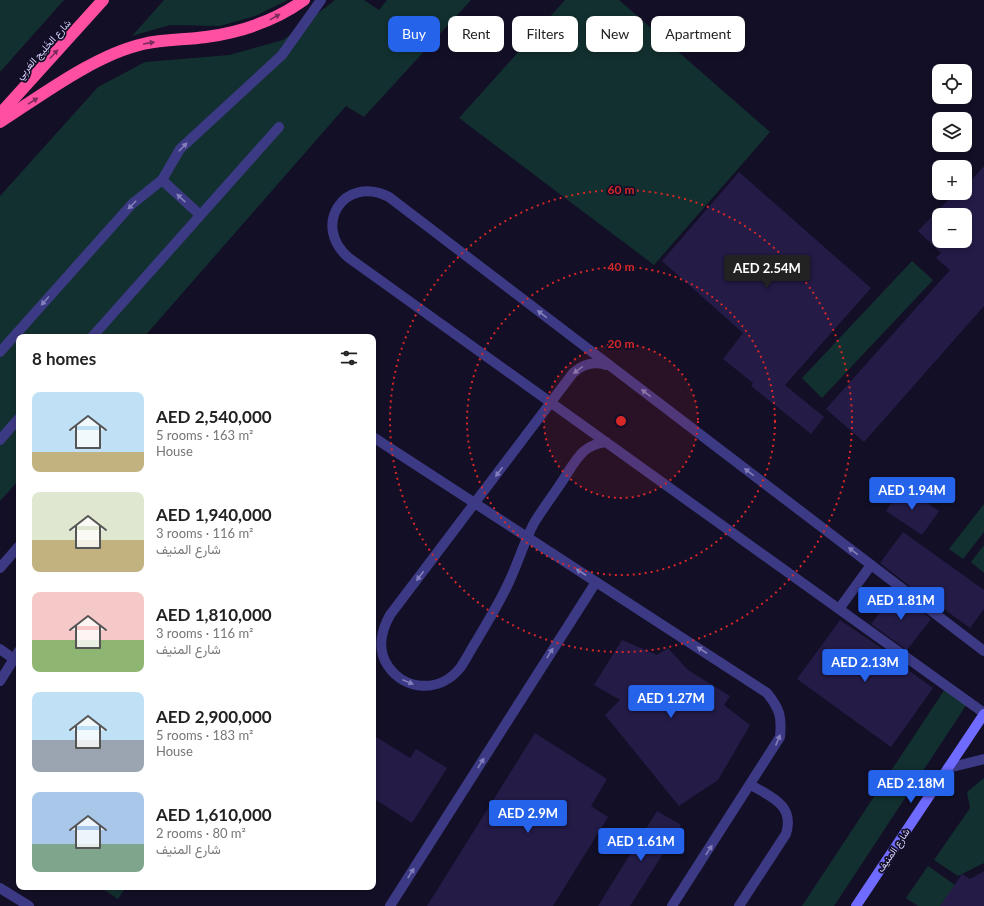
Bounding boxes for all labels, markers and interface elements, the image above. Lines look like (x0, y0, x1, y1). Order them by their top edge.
one-way arrow (269, 14, 281, 21)
chip: Buy (388, 16, 440, 52)
chip: Rent (448, 16, 504, 52)
chip: Filters (512, 16, 578, 52)
chip: New (586, 16, 643, 52)
chip: Apartment (651, 16, 745, 52)
street label: شارع الخَلِيج العَربِي (13, 17, 75, 83)
one-way arrow (143, 40, 155, 46)
one-way arrow (50, 49, 59, 59)
map controls (932, 64, 972, 248)
button: locate (932, 64, 972, 104)
one-way arrow (28, 97, 38, 105)
button: layers (932, 112, 972, 152)
one-way arrow (178, 142, 188, 152)
button: + (932, 160, 972, 200)
text: 60 m (608, 182, 634, 197)
one-way arrow (176, 193, 186, 202)
one-way arrow (127, 200, 137, 210)
button: − (932, 208, 972, 248)
pin: AED 2.54M (721, 255, 813, 289)
text: 40 m (608, 259, 634, 274)
text: AED 2.54M (733, 260, 801, 276)
one-way arrow (41, 297, 50, 306)
one-way arrow (537, 310, 548, 319)
text: 20 m (608, 336, 634, 351)
icon: filters (338, 347, 360, 369)
text: 8 homes (32, 348, 96, 369)
one-way arrow (572, 366, 583, 374)
one-way arrow (640, 389, 651, 397)
text: AED 2,540,000 (156, 406, 272, 427)
icon: home (64, 408, 112, 456)
centre of rings (614, 414, 628, 428)
text: 5 rooms · 163 m² (156, 427, 253, 443)
text: House (156, 443, 193, 459)
one-way arrow (494, 467, 503, 478)
one-way arrow (744, 468, 755, 476)
pin: AED 1.94M (866, 477, 958, 511)
text: AED 1.94M (878, 482, 946, 498)
text: AED 1,940,000 (156, 504, 272, 525)
icon: home (64, 508, 112, 556)
text: 3 rooms · 116 m² (156, 525, 253, 541)
text: شارع المنيف (156, 541, 221, 557)
one-way arrow (847, 547, 858, 555)
one-way arrow (576, 568, 586, 576)
one-way arrow (416, 571, 424, 581)
pin: AED 1.81M (855, 587, 947, 621)
text: AED 1.81M (867, 592, 935, 608)
text: AED 1,810,000 (156, 604, 272, 625)
icon: home (64, 608, 112, 656)
text: 3 rooms · 116 m² (156, 625, 253, 641)
text: شارع المنيف (156, 641, 221, 657)
one-way arrow (696, 647, 708, 654)
one-way arrow (547, 648, 554, 659)
pin: AED 2.13M (819, 649, 911, 683)
text: AED 2.13M (831, 654, 899, 670)
one-way arrow (402, 680, 414, 686)
pin: AED 1.27M (625, 685, 717, 719)
text: AED 1.27M (637, 690, 705, 706)
text: AED 2,900,000 (156, 706, 272, 727)
icon: home (64, 708, 112, 756)
text: 5 rooms · 183 m² (156, 727, 253, 743)
one-way arrow (774, 734, 781, 746)
text: House (156, 743, 193, 759)
one-way arrow (477, 758, 485, 768)
pin: AED 2.18M (865, 770, 957, 804)
text: AED 2.18M (877, 775, 945, 791)
pin: AED 2.9M (487, 800, 569, 834)
text: AED 1,610,000 (156, 804, 272, 825)
text: AED 2.9M (498, 805, 558, 821)
icon: home (64, 808, 112, 856)
text: 2 rooms · 80 m² (156, 825, 246, 841)
street label: شارع المنيف (874, 826, 913, 875)
pin: AED 1.61M (595, 828, 687, 862)
text: AED 1.61M (607, 833, 675, 849)
text: شارع المنيف (156, 841, 221, 857)
one-way arrow (705, 844, 712, 856)
one-way arrow (407, 868, 415, 878)

